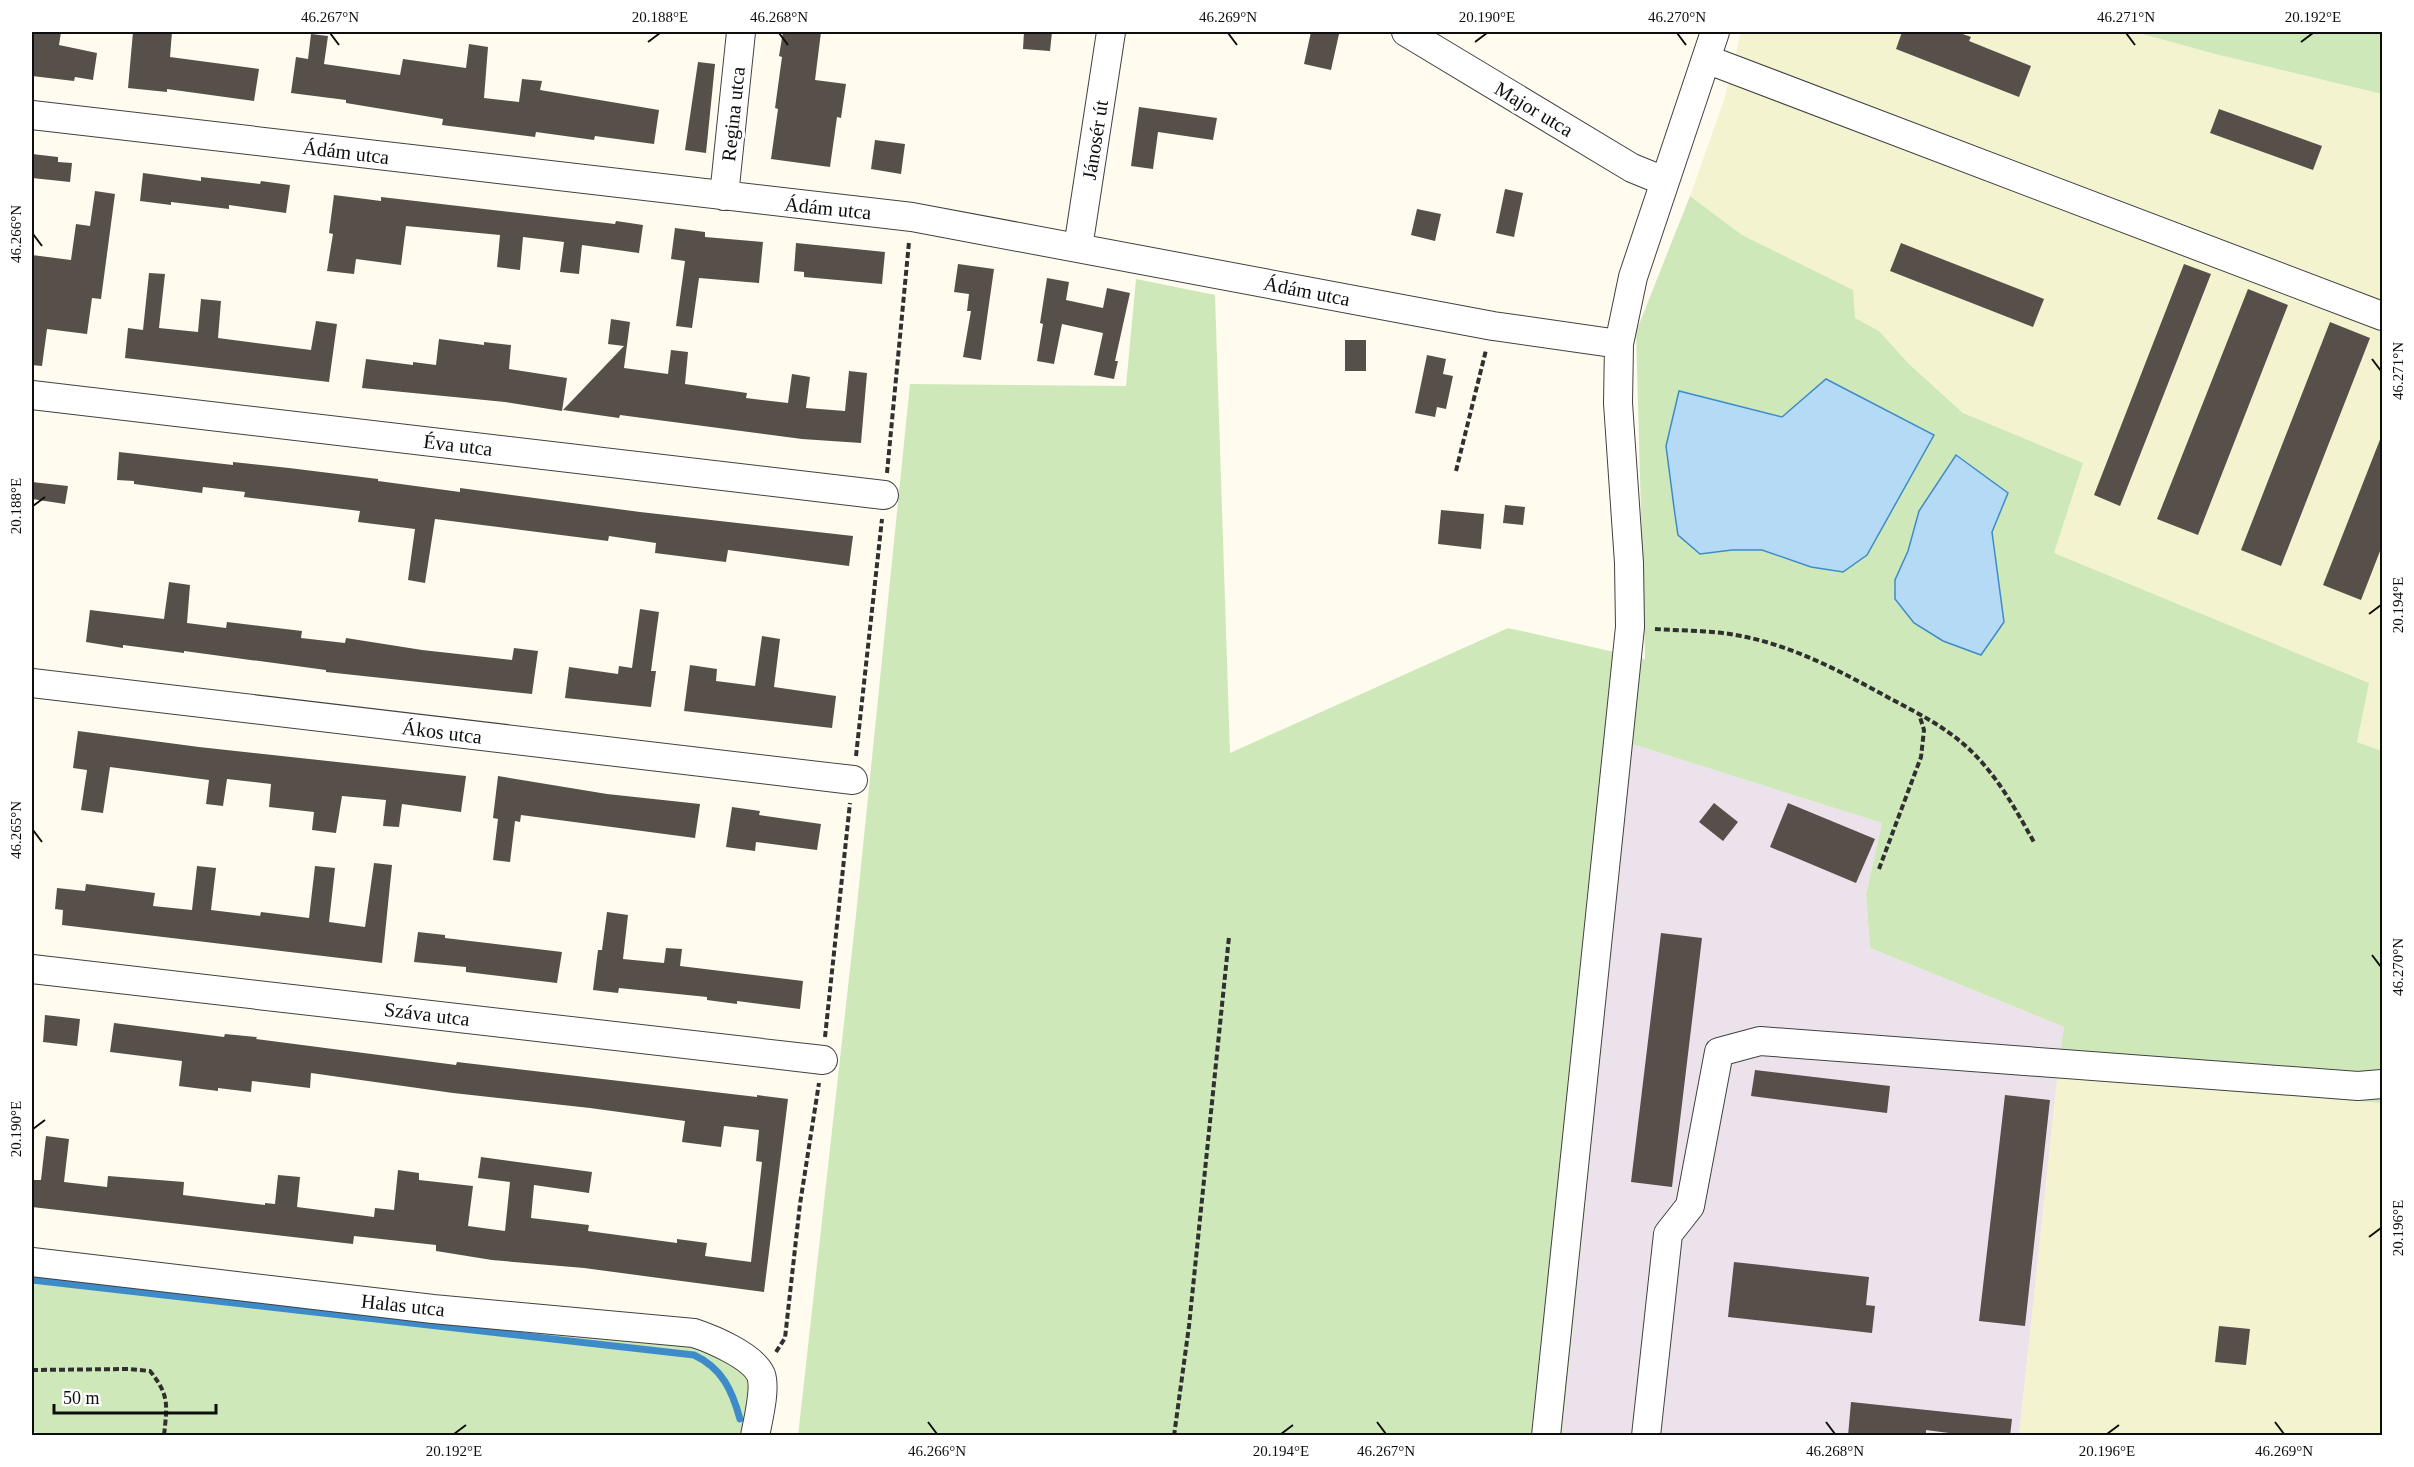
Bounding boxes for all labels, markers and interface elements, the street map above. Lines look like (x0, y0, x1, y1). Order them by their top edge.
text: 46.267°N (301, 9, 359, 25)
text: 20.188°E (632, 9, 688, 25)
text: 46.268°N (750, 9, 808, 25)
text: 46.269°N (1199, 9, 1257, 25)
text: 20.190°E (1459, 9, 1515, 25)
text: 46.270°N (1648, 9, 1706, 25)
text: 46.271°N (2097, 9, 2155, 25)
text: 20.192°E (2285, 9, 2341, 25)
street label: Regina utca (717, 66, 750, 162)
street label: Major utca (1490, 77, 1577, 142)
street label: Jánosér út (1078, 98, 1112, 181)
street label: Ádám utca (301, 136, 391, 168)
street label: Ádám utca (783, 193, 873, 224)
text: 46.266°N (8, 205, 24, 263)
street label: Ádám utca (1262, 272, 1352, 310)
text: 46.271°N (2390, 342, 2406, 400)
street label: Éva utca (422, 430, 494, 460)
text: 20.188°E (8, 478, 24, 534)
text: 20.194°E (2390, 577, 2406, 633)
street label: Ákos utca (401, 716, 483, 748)
text: 46.265°N (8, 801, 24, 859)
text: 46.270°N (2390, 938, 2406, 996)
street label: Száva utca (383, 998, 471, 1030)
text: 20.190°E (8, 1101, 24, 1157)
text: 20.196°E (2390, 1200, 2406, 1256)
street label: Halas utca (360, 1290, 446, 1320)
scale bar (54, 1377, 216, 1415)
text: 50 m (63, 1388, 100, 1408)
text: 20.192°E (426, 1443, 482, 1459)
text: 46.266°N (908, 1443, 966, 1459)
text: 20.194°E (1253, 1443, 1309, 1459)
text: 46.267°N (1357, 1443, 1415, 1459)
text: 46.268°N (1806, 1443, 1864, 1459)
text: 20.196°E (2079, 1443, 2135, 1459)
text: 46.269°N (2255, 1443, 2313, 1459)

